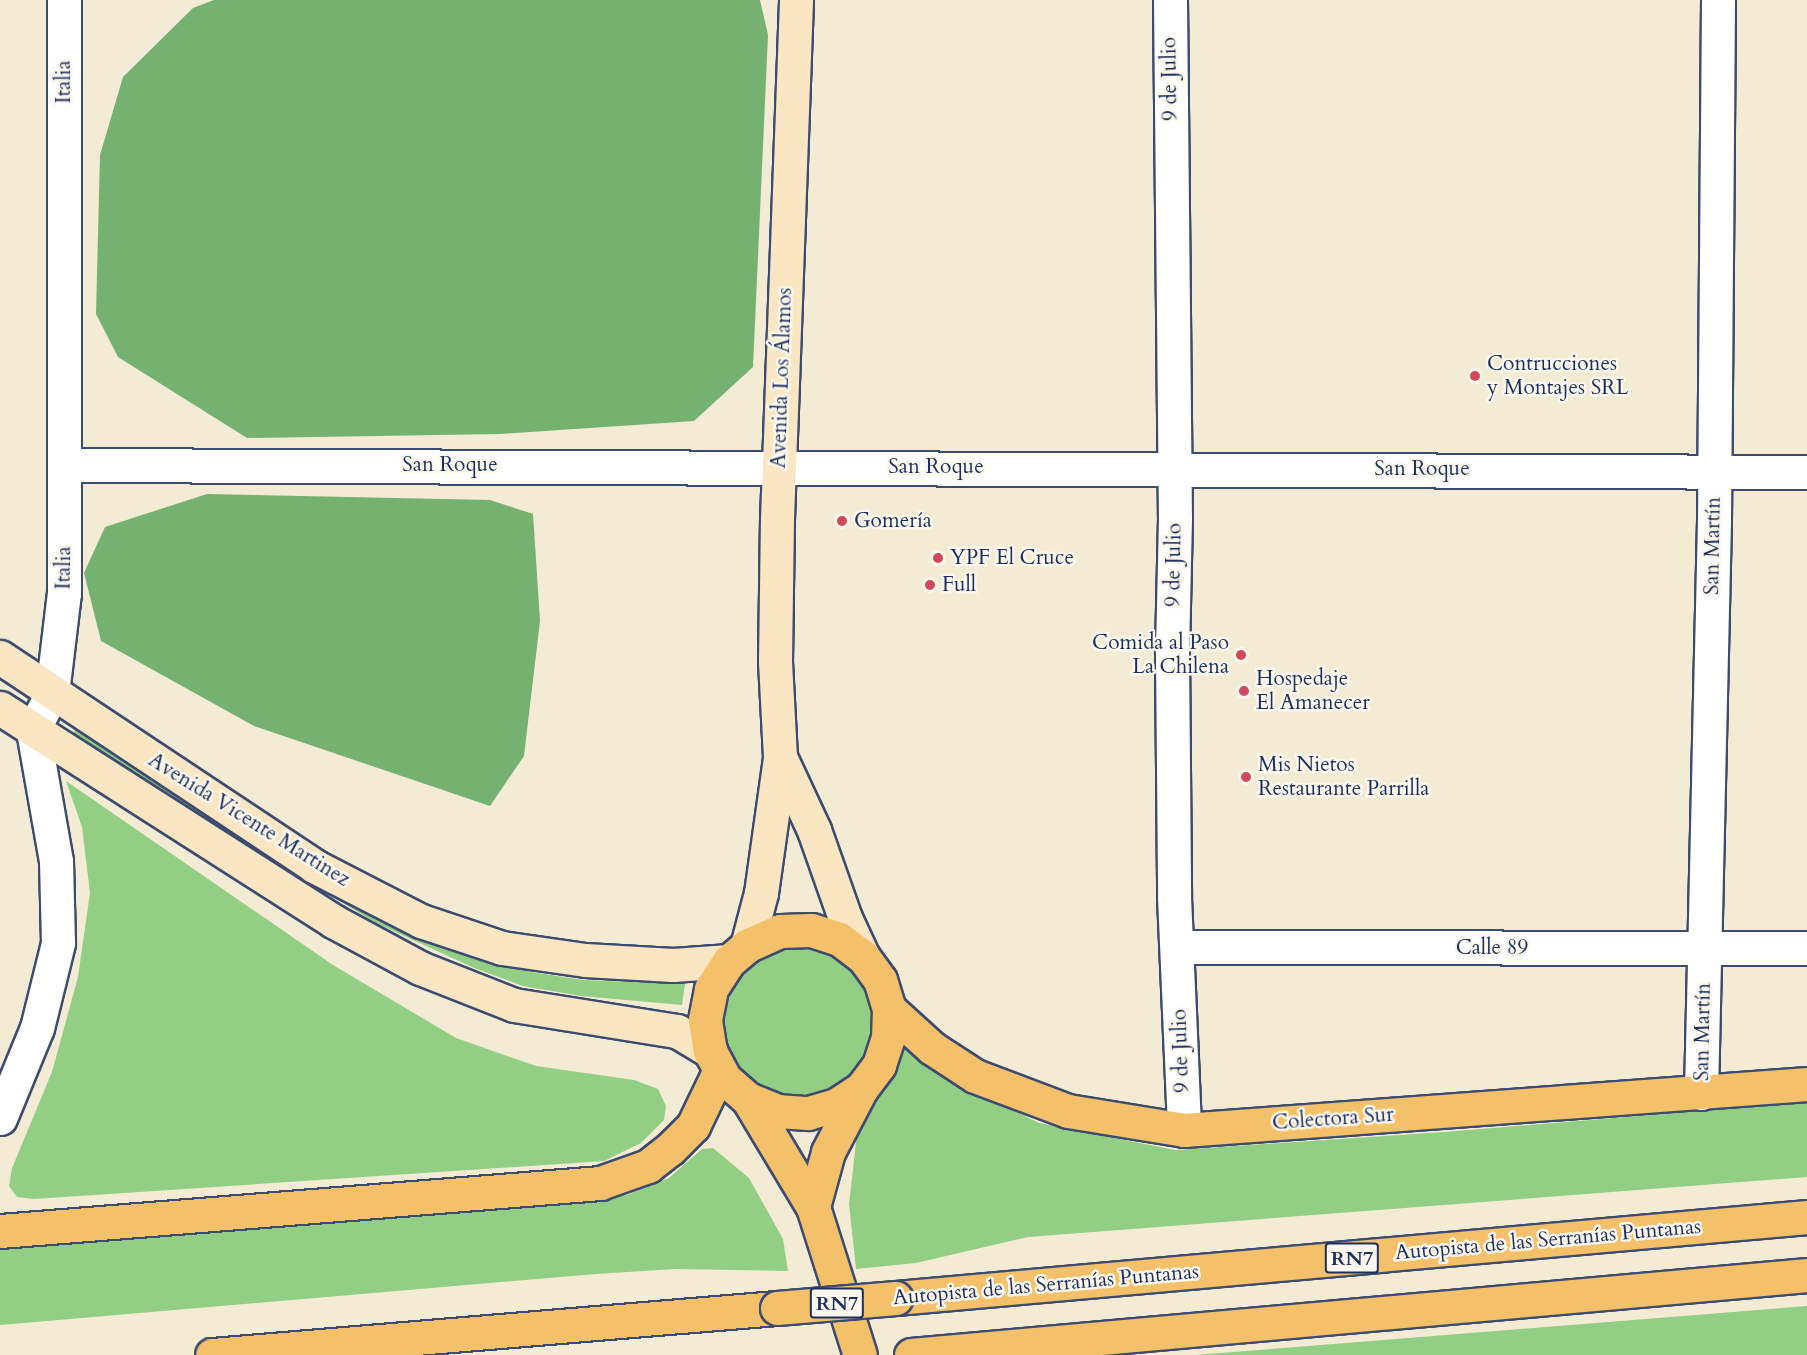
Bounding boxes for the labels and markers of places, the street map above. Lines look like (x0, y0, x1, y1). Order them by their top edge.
place label: Contrucciones y Montajes SRL (1487, 351, 1628, 401)
marker: Contrucciones y Montajes SRL (1468, 369, 1482, 383)
place label: Gomería (854, 508, 932, 534)
marker: Gomería (835, 514, 849, 528)
place label: YPF El Cruce (950, 545, 1074, 571)
marker: YPF El Cruce (931, 551, 945, 565)
place label: Full (942, 572, 976, 598)
marker: Full (923, 578, 937, 592)
place label: Comida al Paso La Chilena (1092, 630, 1229, 680)
marker: Comida al Paso La Chilena (1234, 648, 1248, 662)
place label: Hospedaje El Amanecer (1256, 666, 1370, 716)
marker: Hospedaje El Amanecer (1237, 684, 1251, 698)
place label: Mis Nietos Restaurante Parrilla (1258, 752, 1429, 802)
marker: Mis Nietos Restaurante Parrilla (1239, 770, 1253, 784)

